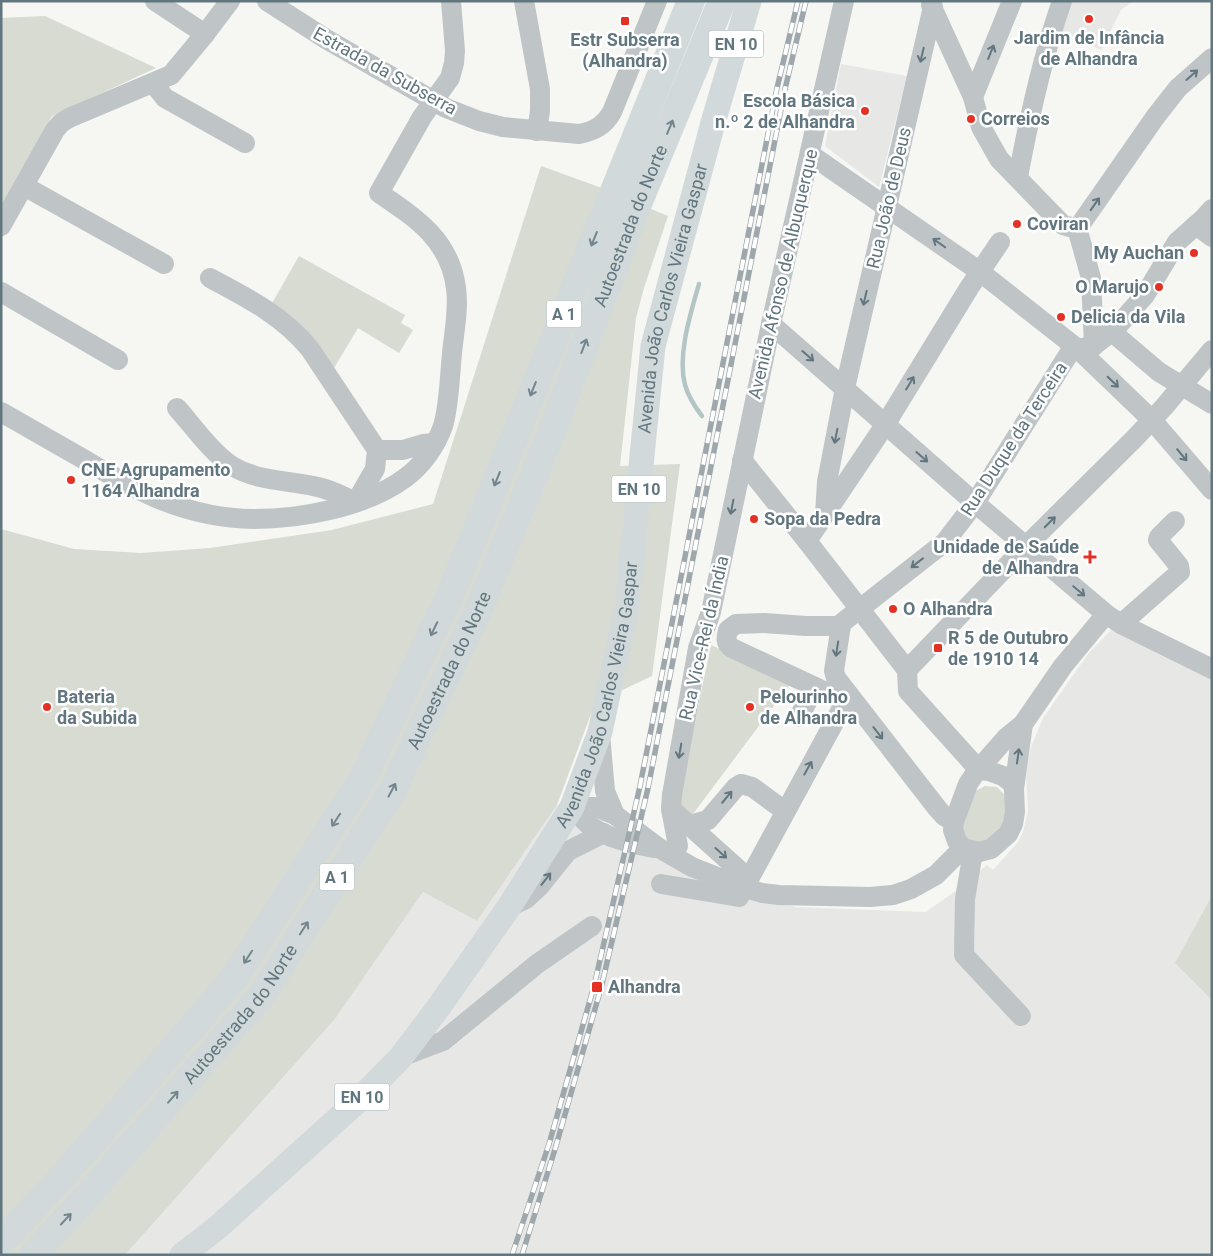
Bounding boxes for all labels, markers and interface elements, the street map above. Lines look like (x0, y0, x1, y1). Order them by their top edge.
marker: Jardim de Infância de Alhandra (1083, 13, 1095, 25)
marker: Estr Subserra (Alhandra) (619, 15, 631, 27)
street label: Estrada da Subserra (310, 22, 461, 119)
place label: Jardim de Infância de Alhandra (1014, 27, 1165, 69)
place label: Estr Subserra (Alhandra) (570, 29, 680, 72)
road number: EN 10 (708, 31, 764, 58)
one-way arrow (987, 45, 997, 60)
one-way arrow (917, 46, 926, 62)
one-way arrow (1186, 69, 1199, 81)
place label: Escola Básica n.º 2 de Alhandra (715, 90, 855, 132)
marker: Escola Básica n.º 2 de Alhandra (859, 105, 871, 117)
place label: Correios (981, 108, 1050, 129)
marker: Correios (965, 113, 977, 125)
one-way arrow (666, 120, 675, 135)
street label: Rua João de Deus (862, 125, 915, 271)
street label: Autoestrada do Norte (589, 142, 671, 310)
street label: Avenida Afonso de Albuquerque (743, 147, 822, 401)
street label: Avenida João Carlos Vieira Gaspar (633, 161, 712, 434)
one-way arrow (1090, 198, 1100, 212)
place label: Coviran (1027, 213, 1089, 234)
marker: Coviran (1011, 218, 1023, 230)
one-way arrow (589, 230, 598, 246)
one-way arrow (932, 238, 946, 248)
place label: My Auchan (1093, 242, 1184, 263)
marker: My Auchan (1188, 247, 1200, 259)
place label: O Marujo (1075, 276, 1149, 297)
marker: O Marujo (1153, 281, 1165, 293)
one-way arrow (860, 290, 869, 306)
road number: A 1 (546, 300, 582, 328)
place label: Delicia da Vila (1071, 306, 1186, 327)
marker: Delicia da Vila (1055, 311, 1067, 323)
one-way arrow (580, 339, 589, 354)
one-way arrow (801, 351, 814, 362)
street label: Rua Duque da Terceira (956, 358, 1071, 520)
one-way arrow (1107, 376, 1120, 388)
one-way arrow (906, 377, 916, 391)
one-way arrow (528, 381, 537, 396)
one-way arrow (830, 428, 840, 444)
one-way arrow (1176, 448, 1187, 461)
one-way arrow (915, 451, 928, 463)
place label: CNE Agrupamento 1164 Alhandra (81, 459, 230, 501)
one-way arrow (492, 471, 501, 487)
marker: CNE Agrupamento 1164 Alhandra (65, 474, 77, 486)
road number: EN 10 (612, 476, 666, 502)
one-way arrow (727, 499, 736, 515)
place label: Sopa da Pedra (764, 508, 881, 529)
marker: Sopa da Pedra (748, 513, 760, 525)
one-way arrow (1044, 516, 1056, 528)
place label: Unidade de Saúde de Alhandra (933, 536, 1079, 578)
marker: Unidade de Saúde de Alhandra (1083, 550, 1097, 564)
street label: Rua Vice-Rei da Índia (674, 554, 733, 722)
one-way arrow (911, 558, 924, 569)
street label: Avenida João Carlos Vieira Gaspar (551, 560, 641, 831)
one-way arrow (1072, 585, 1085, 596)
street label: Autoestrada do Norte (402, 588, 495, 752)
place label: O Alhandra (903, 598, 993, 619)
marker: O Alhandra (887, 603, 899, 615)
one-way arrow (429, 621, 438, 636)
place label: R 5 de Outubro de 1910 14 (948, 627, 1068, 669)
one-way arrow (832, 641, 842, 657)
marker: R 5 de Outubro de 1910 14 (932, 642, 944, 654)
place label: Bateria da Subida (57, 686, 137, 728)
place label: Pelourinho de Alhandra (760, 686, 857, 728)
marker: Bateria da Subida (41, 701, 53, 713)
marker: Pelourinho de Alhandra (744, 701, 756, 713)
one-way arrow (873, 726, 884, 739)
one-way arrow (674, 743, 684, 759)
one-way arrow (1013, 748, 1023, 764)
one-way arrow (804, 762, 814, 776)
one-way arrow (387, 784, 397, 798)
one-way arrow (722, 791, 733, 804)
one-way arrow (331, 813, 341, 827)
one-way arrow (714, 847, 727, 859)
road number: A 1 (320, 864, 354, 890)
one-way arrow (540, 873, 551, 886)
one-way arrow (300, 921, 310, 935)
street label: Autoestrada do Norte (178, 940, 301, 1088)
one-way arrow (243, 950, 253, 964)
place label: Alhandra (608, 976, 681, 997)
marker: Alhandra (590, 980, 604, 994)
road number: EN 10 (334, 1084, 390, 1110)
one-way arrow (167, 1091, 178, 1104)
one-way arrow (60, 1213, 72, 1225)

